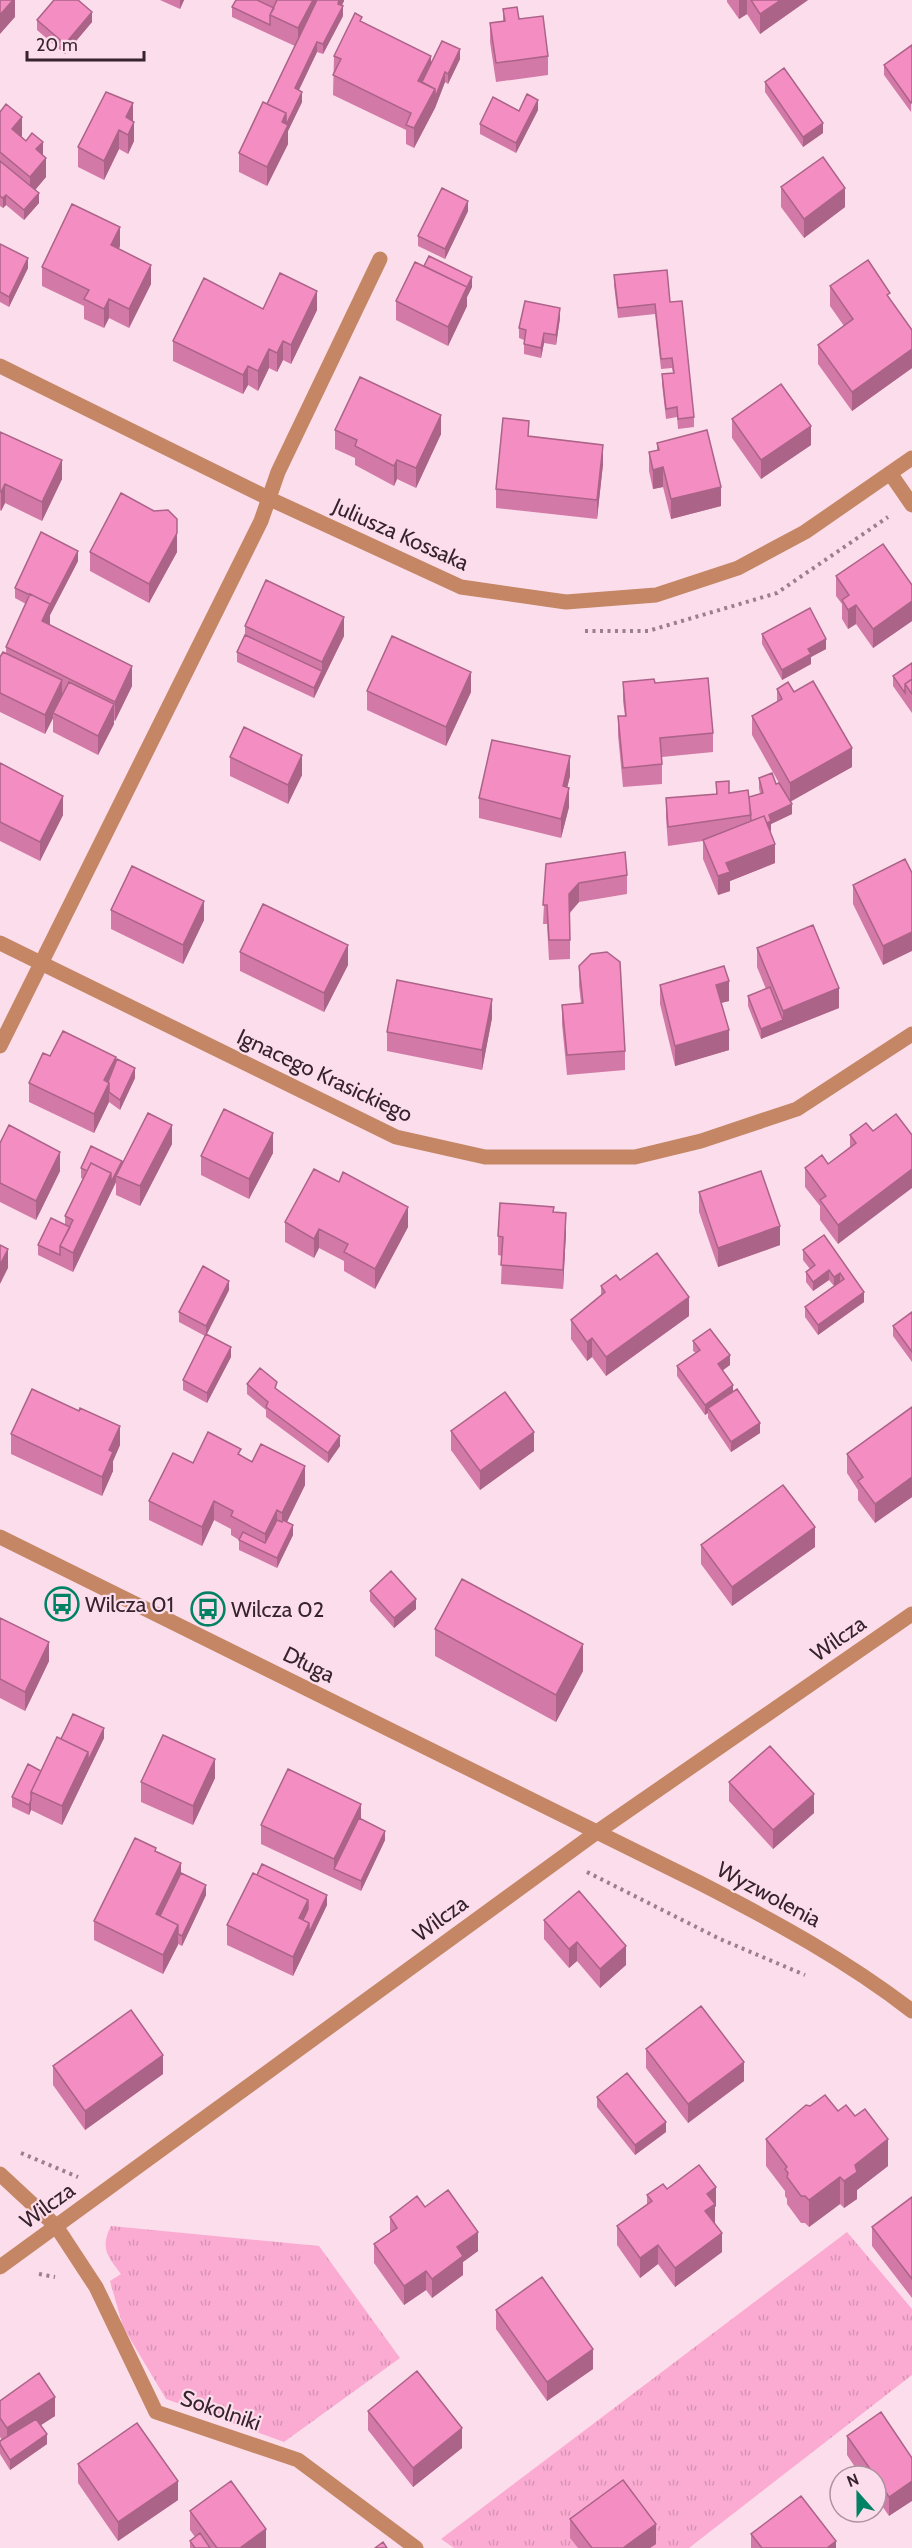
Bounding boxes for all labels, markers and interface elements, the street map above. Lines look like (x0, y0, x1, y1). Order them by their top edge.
scale bar (27, 24, 144, 62)
text: 20 m (36, 34, 78, 56)
street label: Juliusza Kossaka (328, 492, 473, 577)
street label: Ignacego Krasickiego (233, 1023, 417, 1128)
bus stop icon: Wilcza 01 (44, 1586, 80, 1622)
place label: Wilcza 01 (85, 1591, 174, 1618)
bus stop icon: Wilcza 02 (190, 1591, 226, 1627)
place label: Wilcza 02 (231, 1596, 324, 1623)
street label: Wilcza (805, 1610, 872, 1667)
street label: Długa (278, 1640, 339, 1689)
street label: Wyzwolenia (712, 1856, 826, 1933)
street label: Wilcza (408, 1889, 473, 1947)
street label: Wilcza (15, 2176, 80, 2234)
street label: Sokolniki (177, 2384, 265, 2437)
north arrow (828, 2464, 888, 2524)
text: N (844, 2470, 861, 2491)

